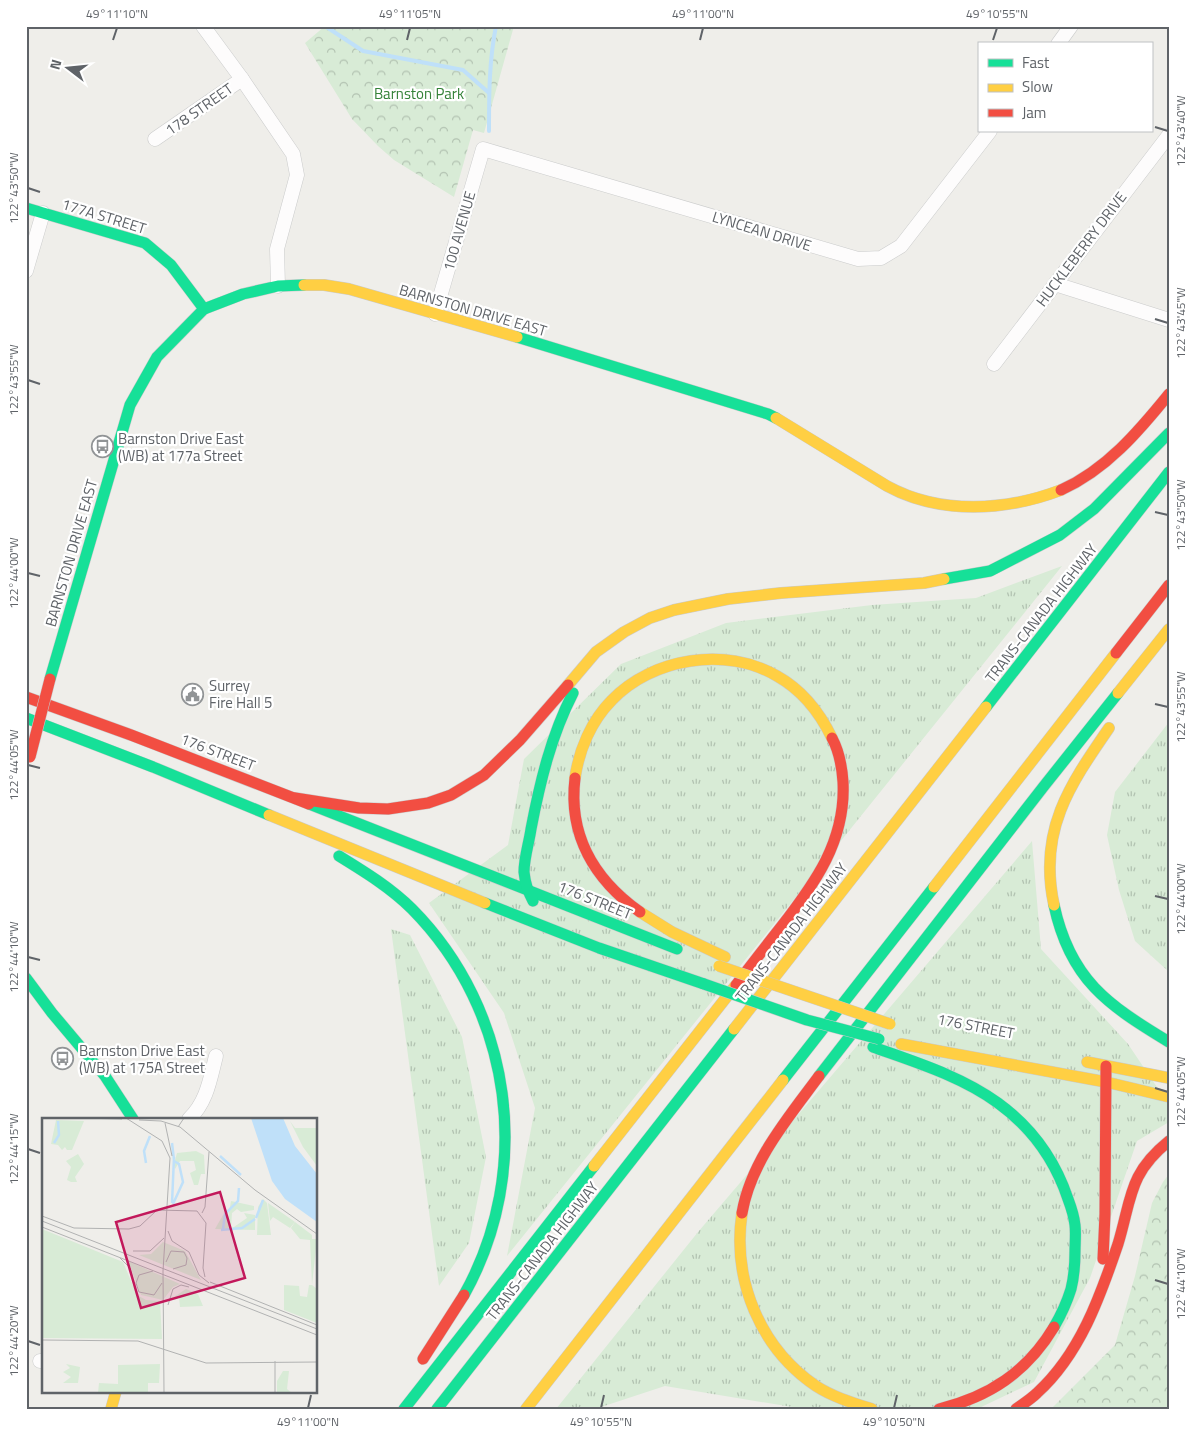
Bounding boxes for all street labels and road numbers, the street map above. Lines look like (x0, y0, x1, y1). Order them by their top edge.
street label: 178 STREET (160, 77, 238, 141)
street label: HUCKLEBERRY DRIVE (1030, 187, 1132, 311)
street label: 100 AVENUE (437, 188, 481, 274)
street label: 177A STREET (59, 192, 149, 240)
street label: LYNCEAN DRIVE (710, 205, 814, 257)
street label: BARNSTON DRIVE EAST (397, 278, 550, 342)
street label: BARNSTON DRIVE EAST (39, 476, 103, 629)
street label: TRANS-CANADA HIGHWAY (979, 538, 1103, 688)
street label: 176 STREET (177, 727, 259, 777)
street label: TRANS-CANADA HIGHWAY (729, 857, 853, 1007)
street label: 176 STREET (554, 875, 636, 925)
street label: 176 STREET (935, 1007, 1017, 1045)
street label: TRANS-CANADA HIGHWAY (480, 1176, 604, 1326)

